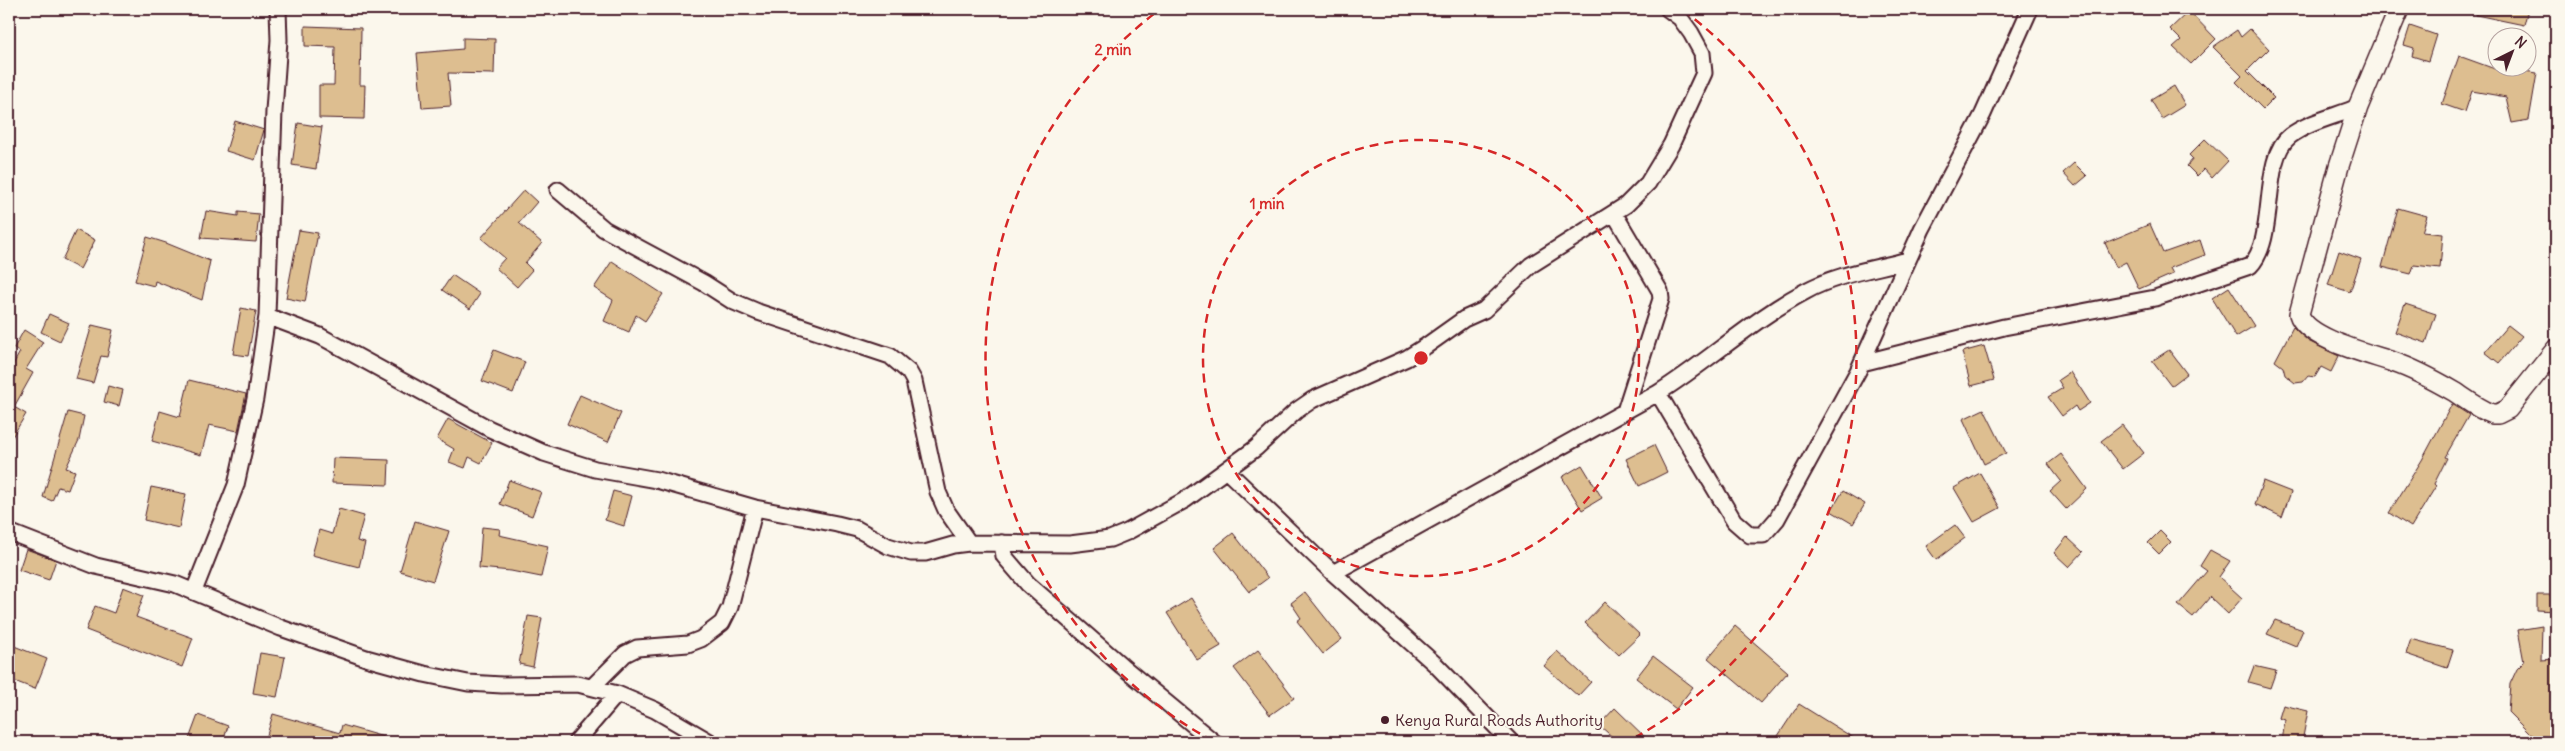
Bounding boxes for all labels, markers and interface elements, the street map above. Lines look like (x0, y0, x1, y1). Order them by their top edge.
north arrow (2488, 28, 2538, 78)
text: N (2511, 32, 2530, 52)
text: 2 min (1095, 40, 1132, 59)
text: 1 min (1250, 194, 1285, 213)
centre of rings (1412, 349, 1430, 367)
place label: Kenya Rural Roads Authority (1395, 710, 1603, 730)
marker: Kenya Rural Roads Authority (1379, 714, 1391, 726)

